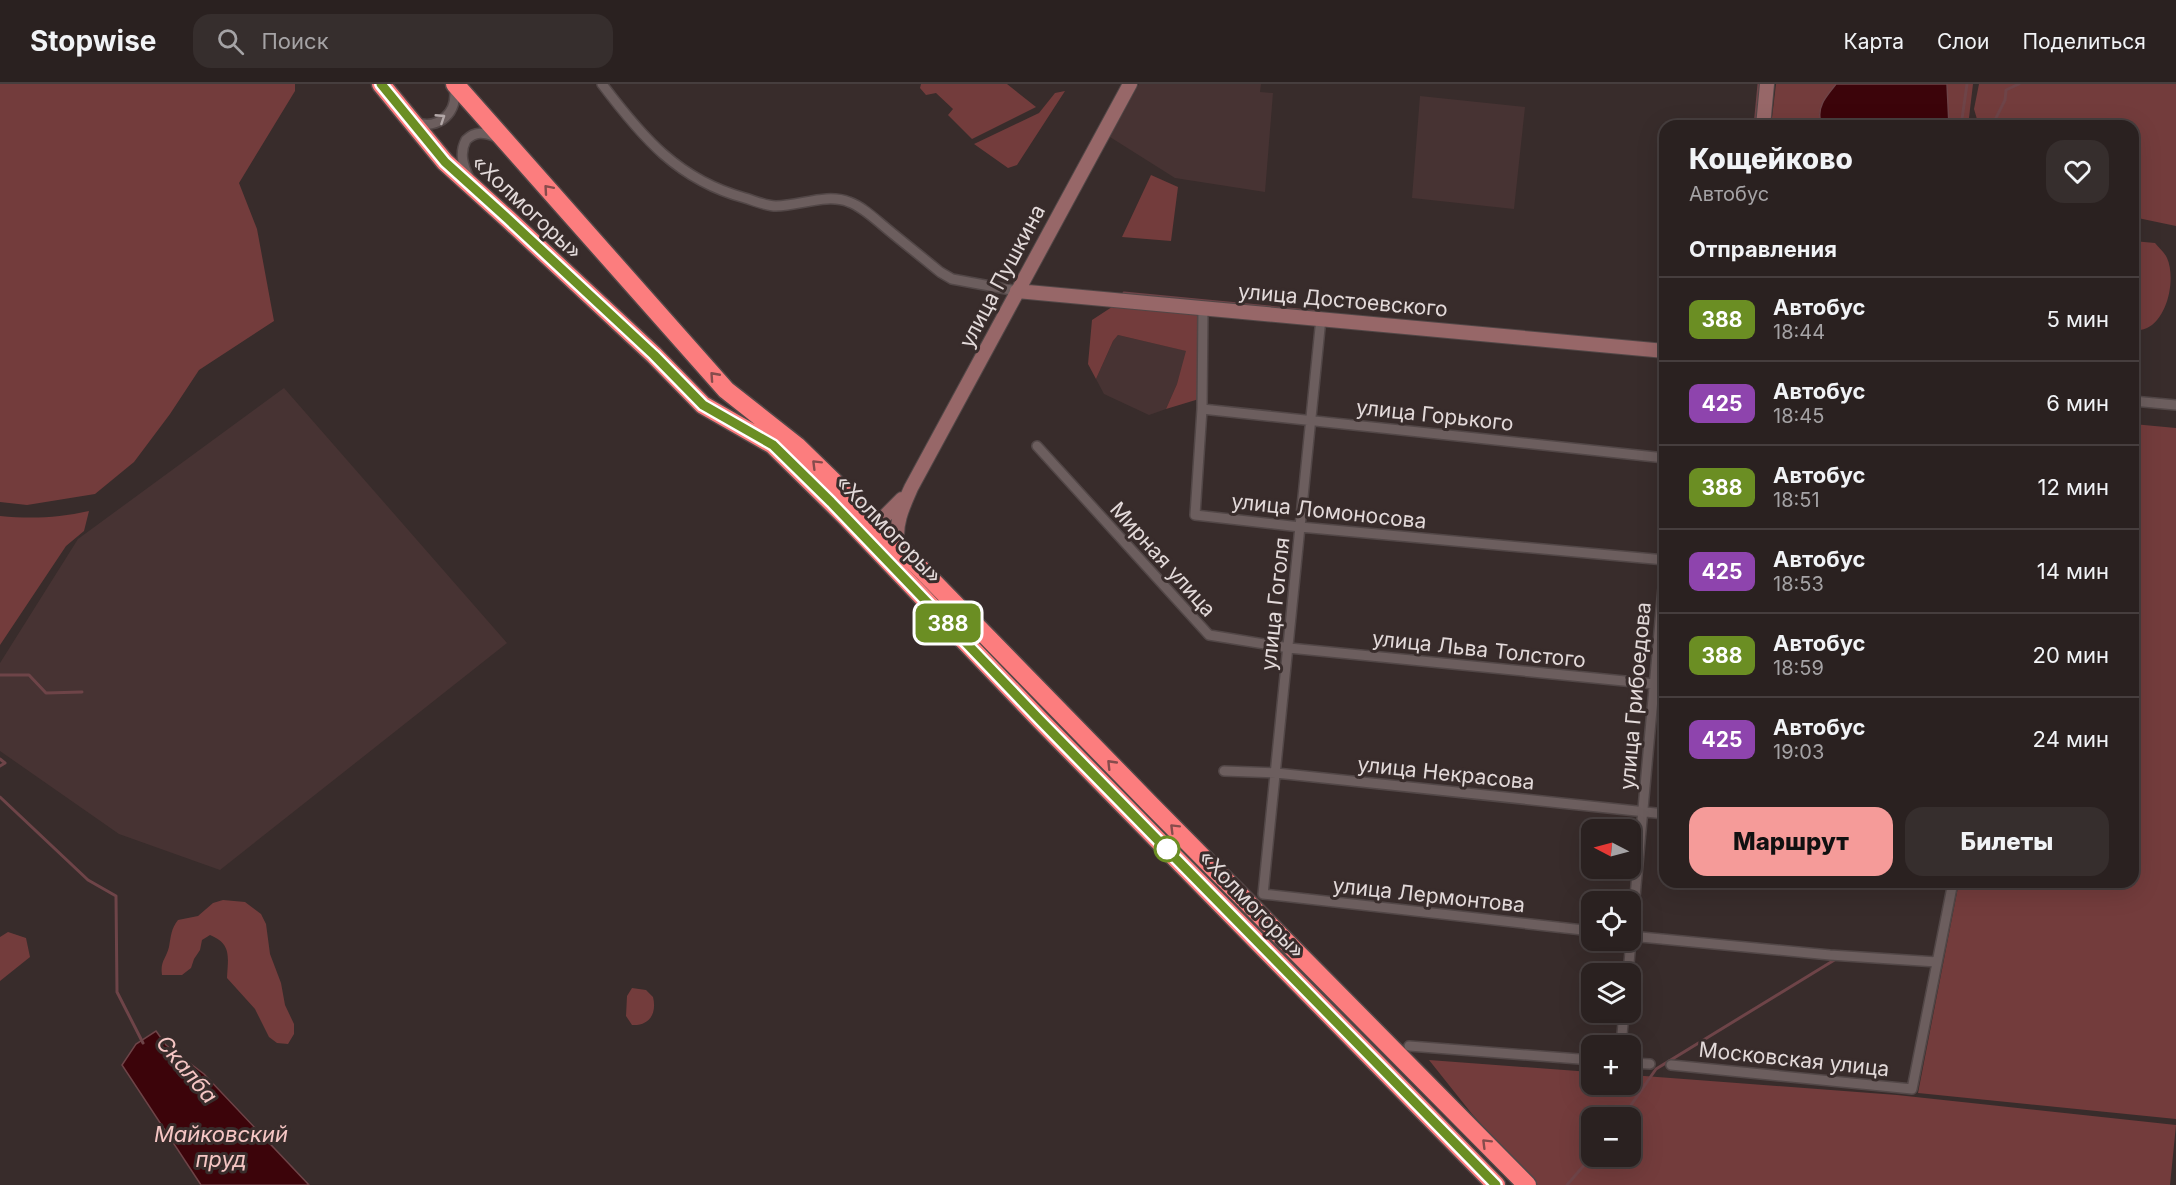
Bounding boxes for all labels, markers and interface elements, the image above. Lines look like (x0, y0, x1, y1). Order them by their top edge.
search box (193, 14, 613, 68)
text: Stopwise (30, 24, 157, 58)
icon: search (214, 25, 247, 58)
text: Поиск (262, 28, 329, 54)
text: Карта (1844, 29, 1904, 54)
text: Слои (1937, 29, 1989, 54)
text: Поделиться (2022, 29, 2146, 54)
one-way arrow (435, 115, 446, 126)
button: heart (2046, 140, 2109, 203)
text: Кощейково (1689, 142, 1853, 176)
street label: «Холмогоры» (467, 150, 587, 264)
text: Автобус (1689, 182, 1769, 206)
one-way arrow (544, 185, 555, 196)
street label: улица Пушкина (954, 200, 1050, 352)
text: Отправления (1689, 236, 1837, 262)
street label: улица Достоевского (1237, 278, 1449, 322)
text: Автобус (1773, 294, 1866, 320)
text: 5 мин (2046, 306, 2109, 332)
text: 388 (1702, 307, 1742, 332)
text: 18:44 (1773, 320, 1825, 344)
one-way arrow (710, 372, 721, 383)
text: Автобус (1773, 378, 1866, 404)
text: 6 мин (2046, 390, 2109, 416)
text: 425 (1702, 391, 1742, 416)
street label: улица Горького (1355, 394, 1515, 436)
text: 18:45 (1773, 404, 1824, 428)
one-way arrow (813, 461, 824, 472)
text: Автобус (1773, 462, 1866, 488)
street label: «Холмогоры» (831, 469, 947, 589)
text: 12 мин (2037, 474, 2109, 500)
text: 388 (1702, 475, 1742, 500)
street label: улица Ломоносова (1230, 488, 1428, 534)
text: 18:51 (1773, 488, 1820, 512)
street label: Мирная улица (1105, 497, 1221, 621)
street label: улица Гоголя (1256, 536, 1294, 672)
text: Автобус (1773, 546, 1866, 572)
text: 14 мин (2037, 558, 2109, 584)
text: 425 (1702, 559, 1742, 584)
text: 18:53 (1773, 572, 1824, 596)
street label: улица Грибоедова (1614, 601, 1656, 791)
line badge: 388 (914, 604, 982, 642)
text: 388 (928, 611, 968, 636)
street label: улица Льва Толстого (1371, 625, 1587, 673)
text: Автобус (1773, 630, 1866, 656)
text: 20 мин (2033, 642, 2109, 668)
text: 388 (1702, 643, 1742, 668)
text: 18:59 (1773, 656, 1824, 680)
text: Автобус (1773, 714, 1866, 740)
text: 24 мин (2033, 726, 2109, 752)
text: 425 (1702, 727, 1742, 752)
text: 19:03 (1773, 740, 1824, 764)
street label: улица Некрасова (1356, 751, 1536, 795)
one-way arrow (1108, 761, 1119, 772)
button: Маршрут (1689, 807, 1893, 876)
button: Билеты (1905, 807, 2109, 876)
north arrow (1581, 819, 1641, 879)
map controls (1581, 819, 1641, 1167)
one-way arrow (1171, 825, 1182, 836)
unlabelled marker (1154, 836, 1180, 862)
street label: «Холмогоры» (1194, 844, 1310, 964)
street label: улица Лермонтова (1332, 872, 1526, 918)
button: locate (1581, 891, 1641, 951)
button: layers (1581, 963, 1641, 1023)
water label: Скалба (151, 1030, 223, 1108)
button: + (1581, 1035, 1641, 1095)
street label: Московская улица (1698, 1037, 1890, 1081)
button: − (1581, 1107, 1641, 1167)
water label: Майковский пруд (154, 1121, 288, 1172)
one-way arrow (1482, 1140, 1493, 1151)

